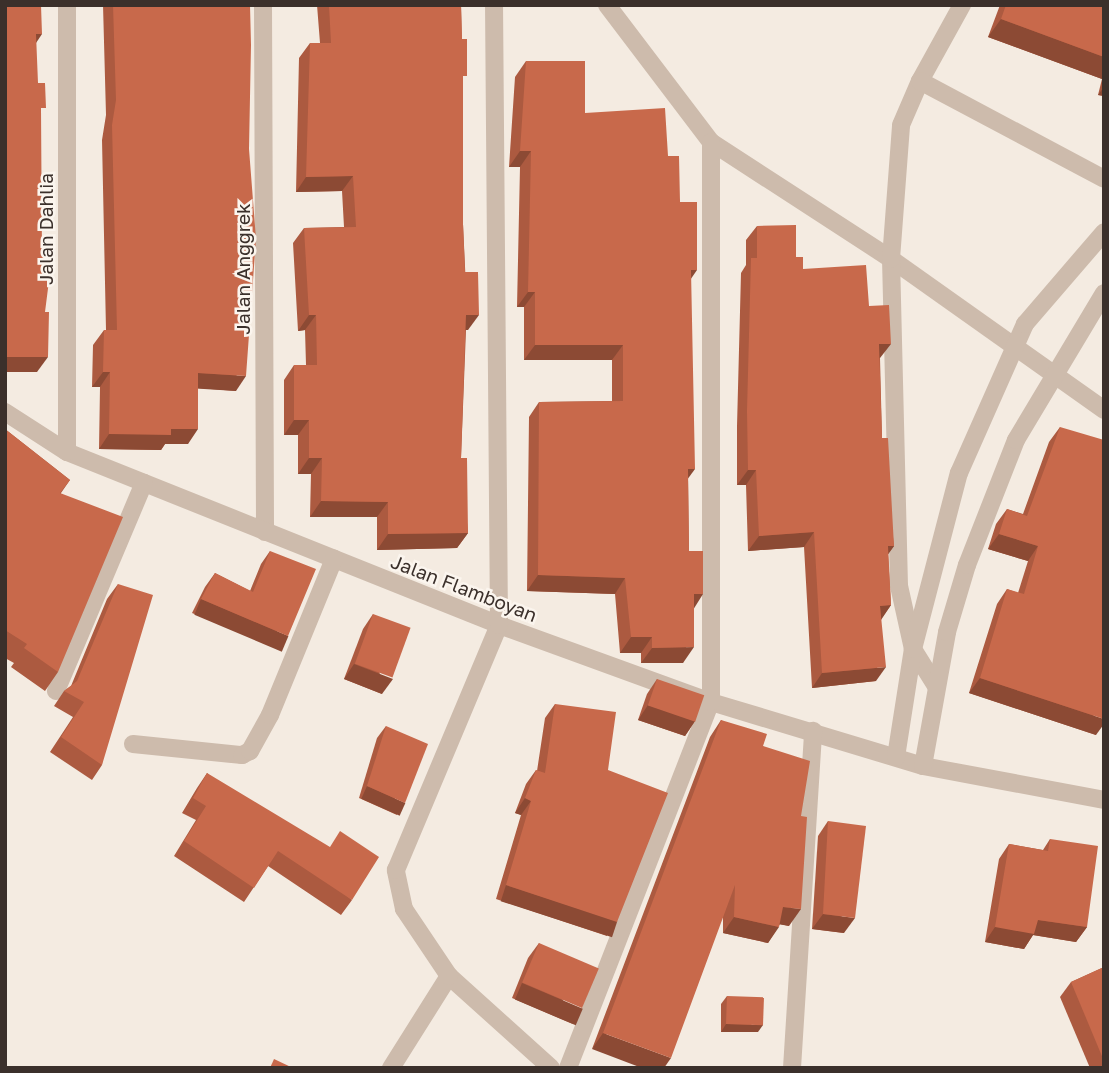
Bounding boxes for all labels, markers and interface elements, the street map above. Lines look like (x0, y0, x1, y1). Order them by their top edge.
street label: Jalan Dahlia (35, 173, 57, 285)
street label: Jalan Anggrek (232, 203, 254, 335)
street label: Jalan Flamboyan (388, 550, 540, 626)

